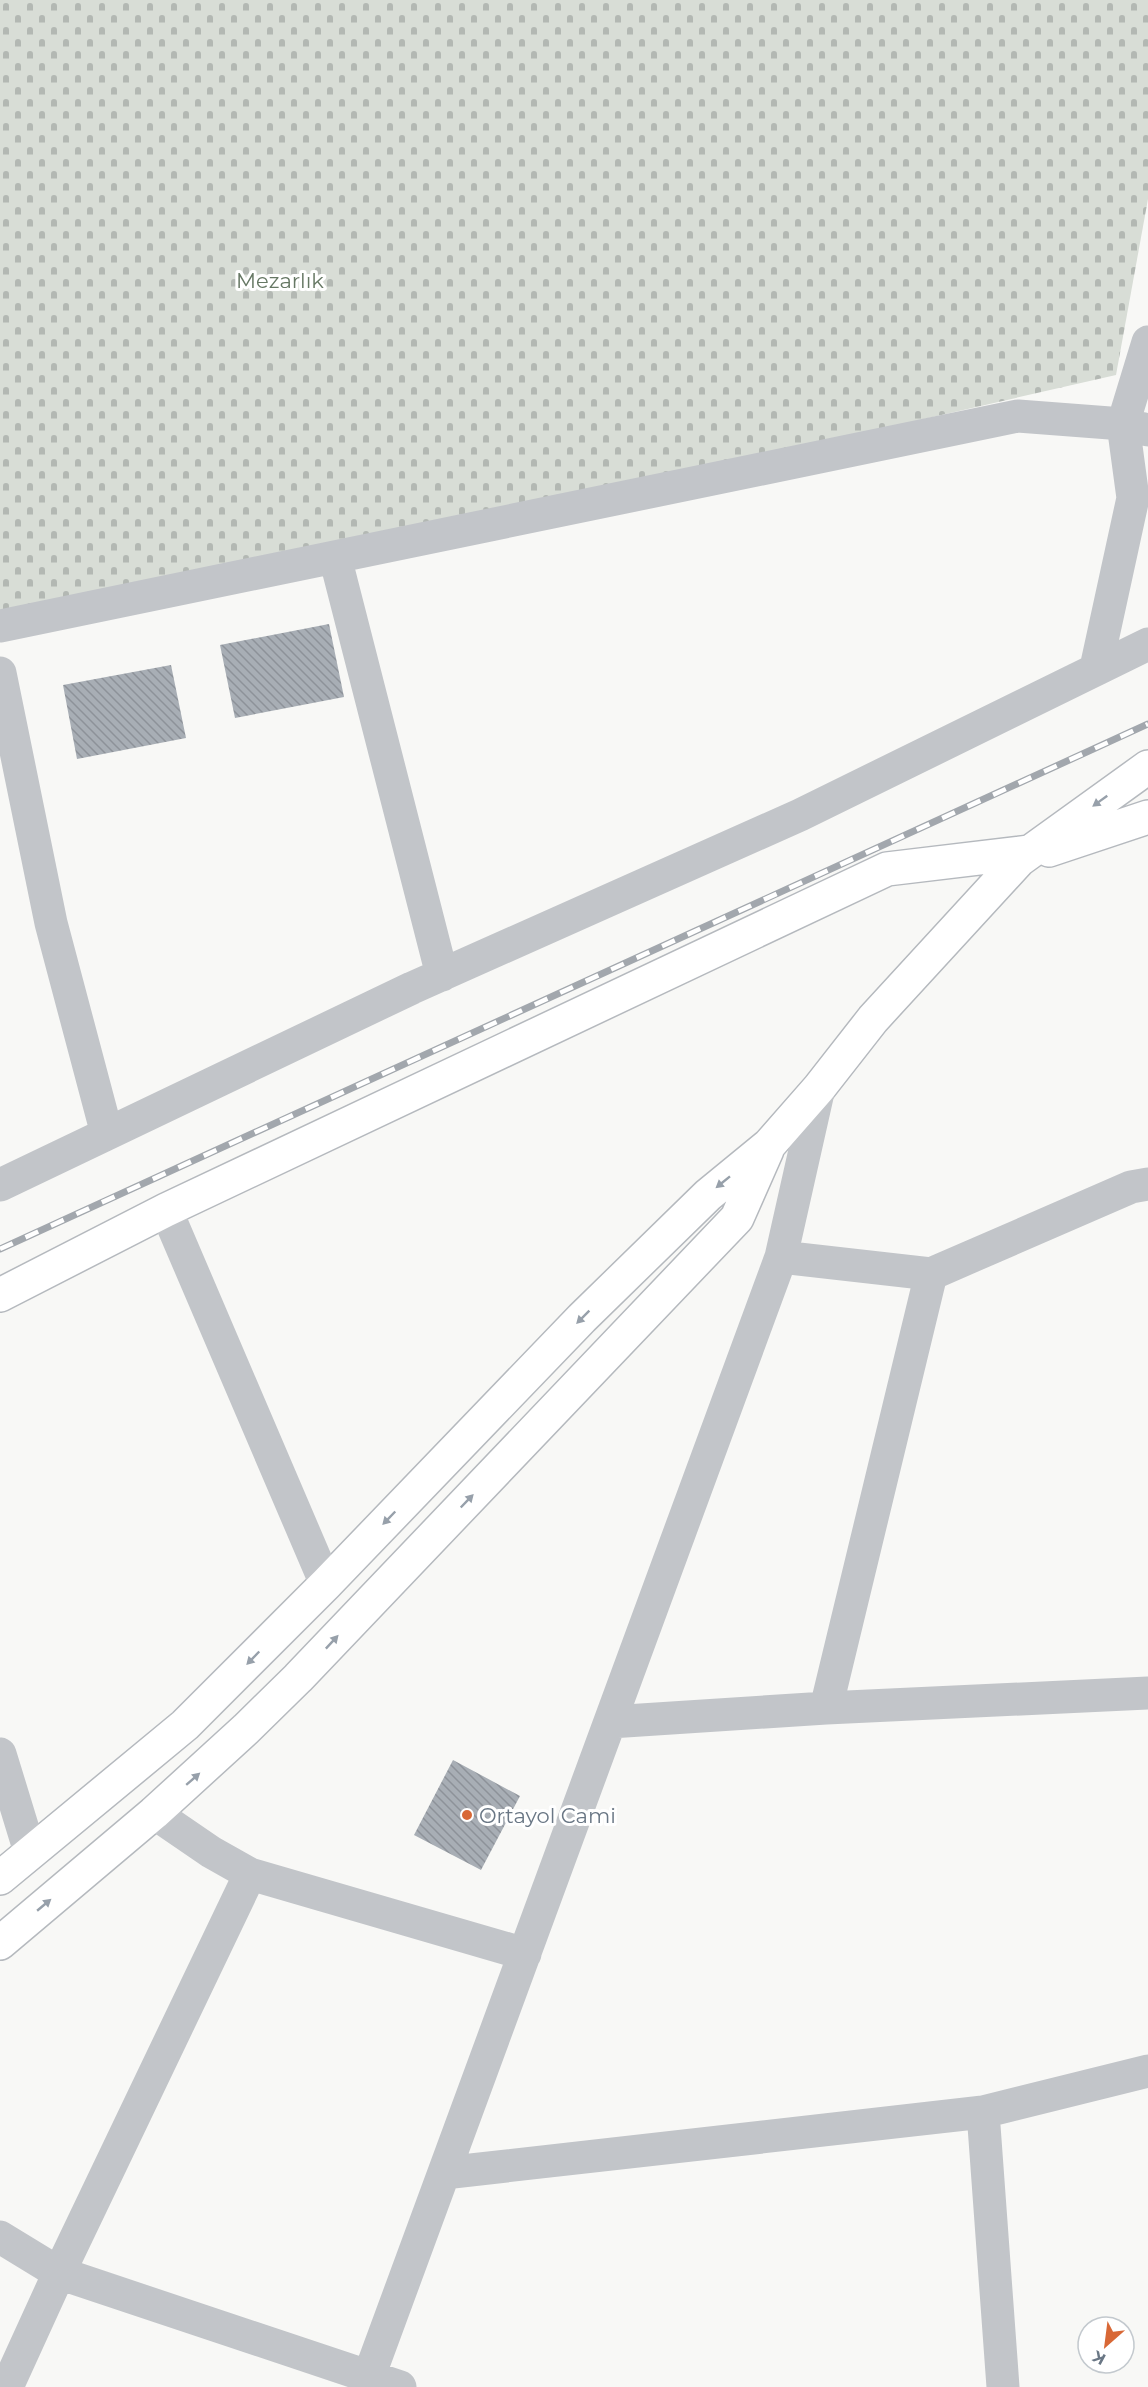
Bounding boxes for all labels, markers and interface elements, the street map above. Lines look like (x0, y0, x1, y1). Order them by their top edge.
park label: Mezarlık (236, 268, 324, 293)
one-way arrow (1093, 795, 1109, 807)
one-way arrow (715, 1176, 731, 1189)
one-way arrow (576, 1310, 590, 1324)
one-way arrow (459, 1494, 473, 1508)
one-way arrow (383, 1510, 396, 1525)
one-way arrow (325, 1634, 339, 1649)
one-way arrow (247, 1651, 261, 1665)
one-way arrow (185, 1773, 200, 1786)
place label: Ortayol Cami (479, 1803, 616, 1828)
marker: Ortayol Cami (460, 1808, 474, 1822)
one-way arrow (36, 1899, 51, 1912)
north arrow (1076, 2315, 1136, 2375)
text: K (1088, 2346, 1109, 2369)

